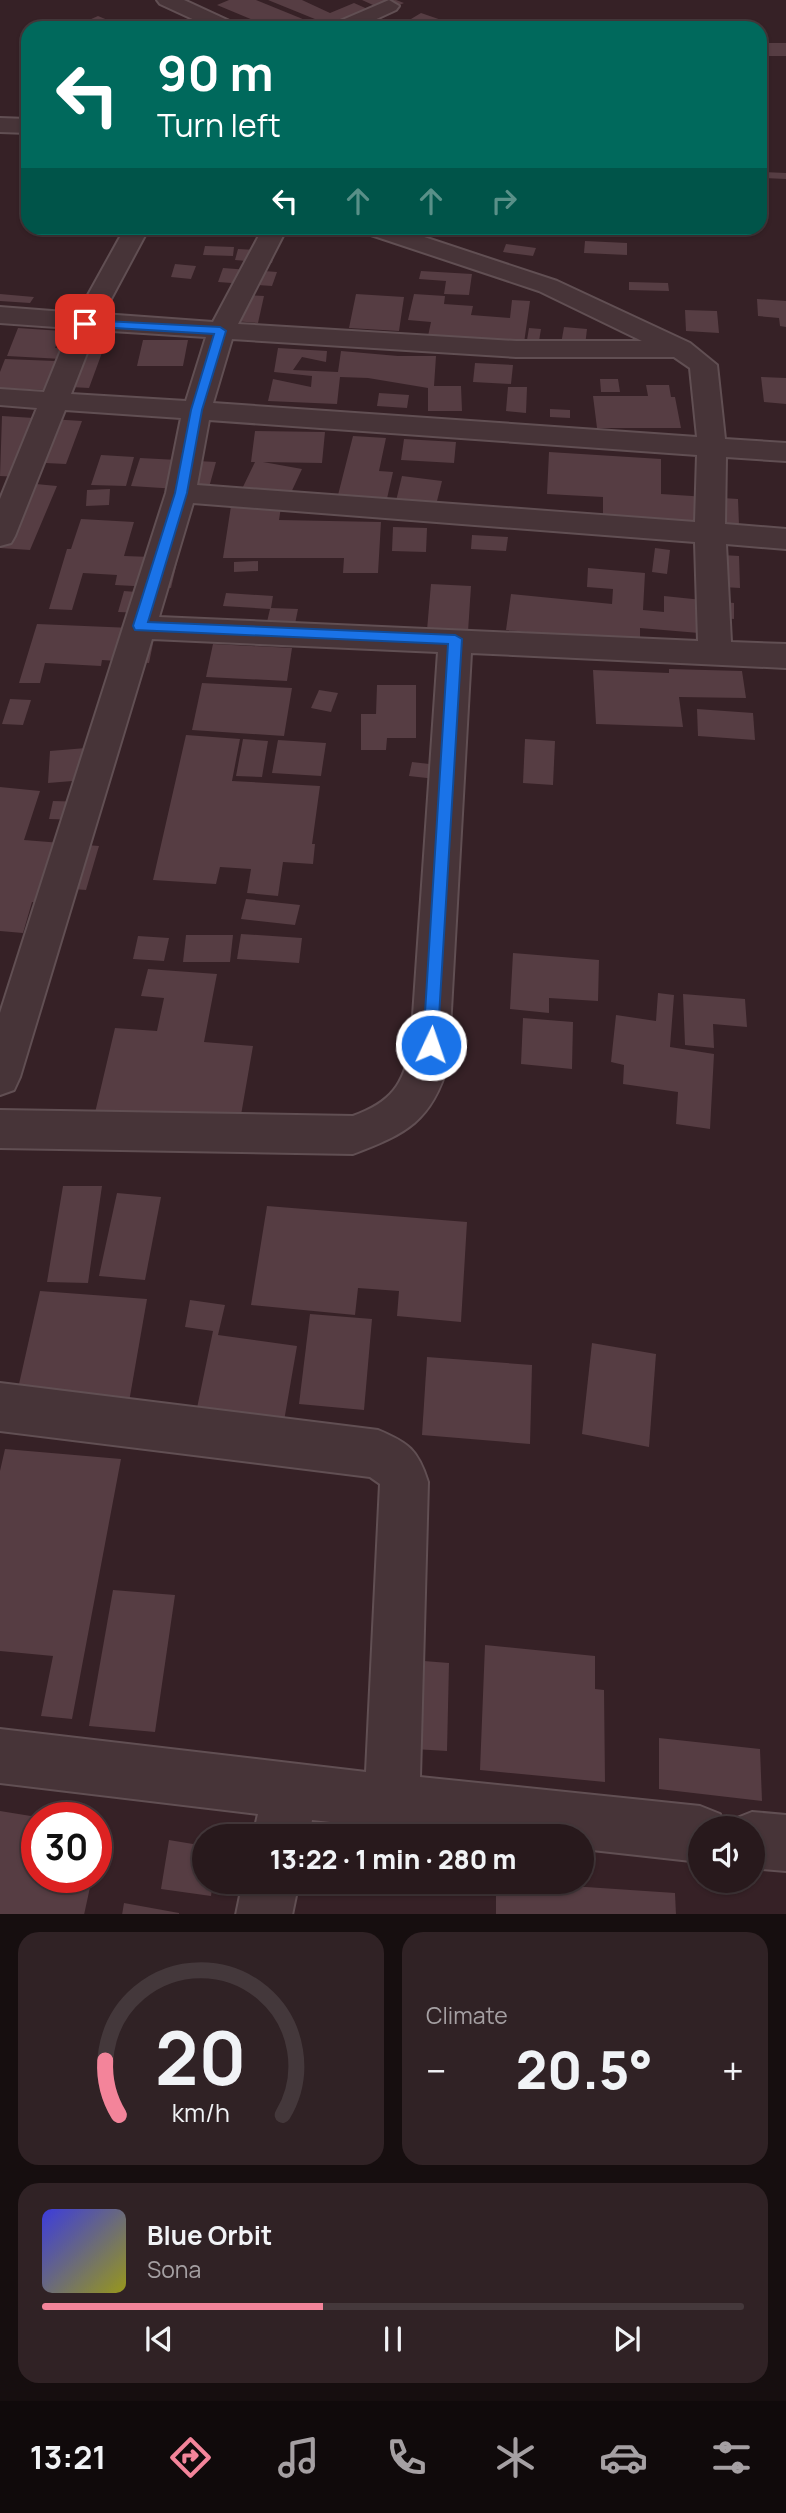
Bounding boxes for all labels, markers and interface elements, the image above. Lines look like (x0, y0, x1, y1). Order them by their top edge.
text: 90 m (157, 39, 274, 106)
icon: left (42, 49, 133, 140)
text: Turn left (157, 103, 281, 147)
icon: left (266, 182, 304, 220)
icon: ahead (339, 182, 377, 220)
icon: ahead (412, 182, 450, 220)
icon: right (485, 182, 523, 220)
pin (55, 294, 115, 354)
icon: arrive (66, 305, 104, 343)
position arrow (394, 1008, 468, 1082)
speed limit sign: 30 (21, 1802, 112, 1893)
map controls (688, 1816, 765, 1893)
button: sound (688, 1816, 765, 1893)
text: 13:22 · 1 min · 280 m (270, 1841, 516, 1877)
text: Climate (426, 1999, 508, 2031)
text: 20 (155, 2007, 247, 2107)
text: 20.5° (516, 2034, 653, 2105)
text: − (426, 2044, 447, 2096)
text: + (722, 2044, 744, 2096)
text: km/h (172, 2094, 230, 2129)
text: Blue Orbit (147, 2217, 272, 2253)
text: Sona (147, 2253, 201, 2285)
icon: previous (140, 2320, 178, 2358)
icon: pause (374, 2320, 412, 2358)
icon: next (608, 2320, 646, 2358)
icon: directions (166, 2433, 215, 2482)
icon: music (274, 2433, 323, 2482)
icon: phone (382, 2433, 431, 2482)
icon: climate (491, 2433, 540, 2482)
icon: car (599, 2433, 648, 2482)
icon: filters (707, 2433, 756, 2482)
text: 13:21 (30, 2435, 106, 2479)

